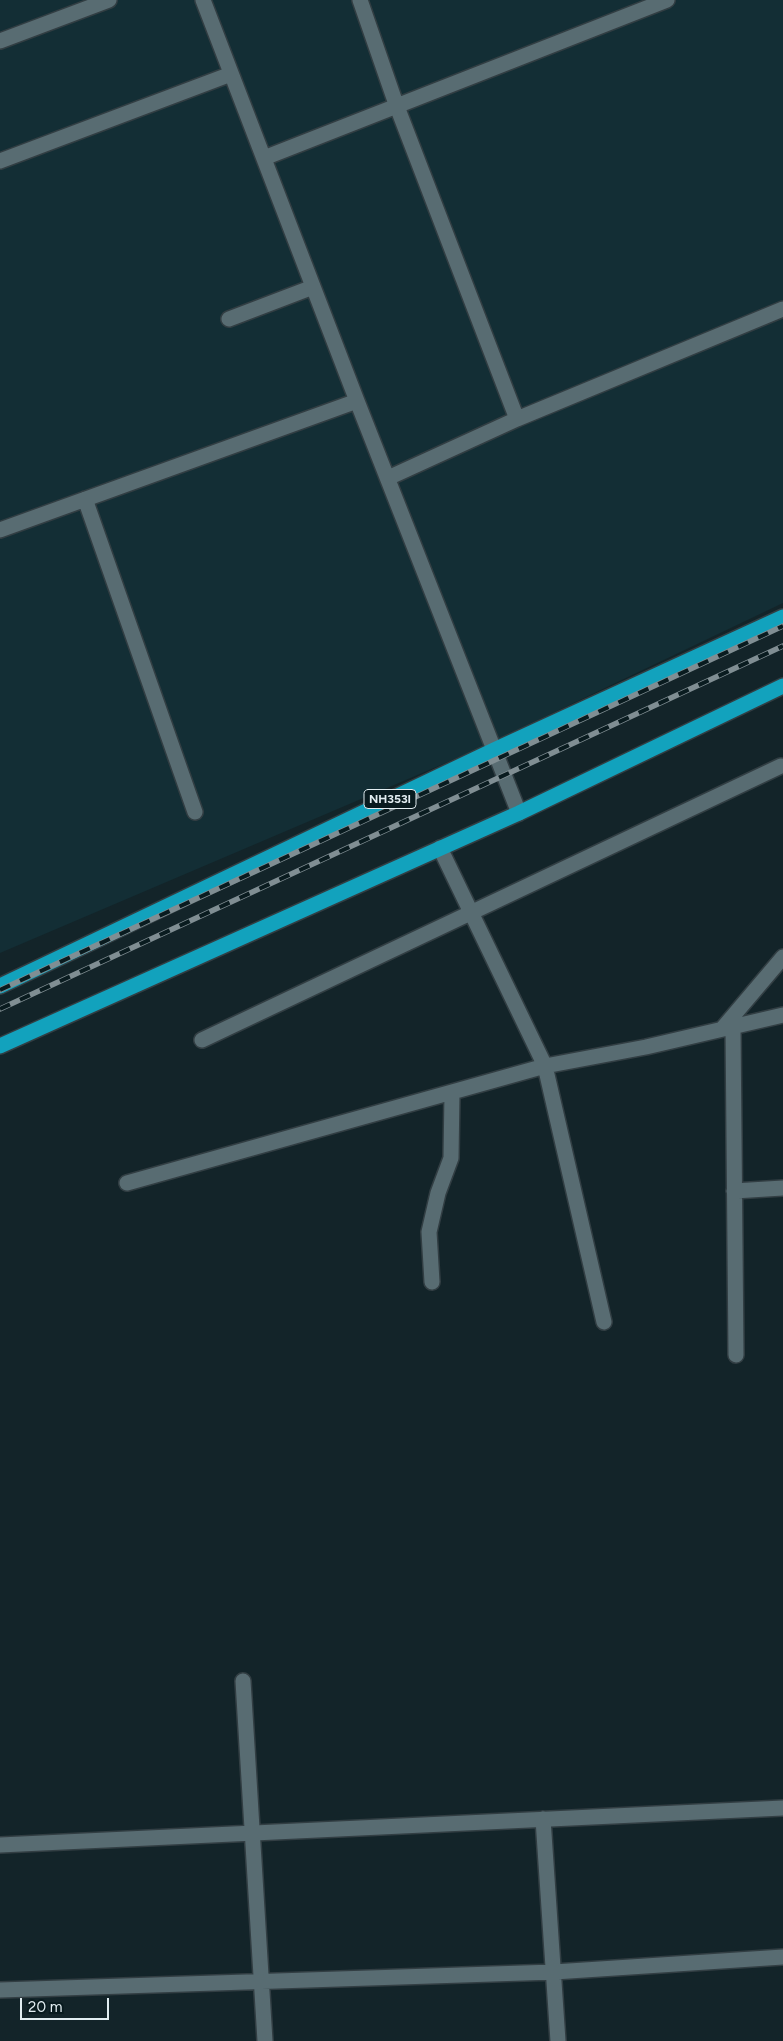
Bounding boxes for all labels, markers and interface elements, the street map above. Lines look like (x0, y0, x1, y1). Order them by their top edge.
road number: NH353I (364, 790, 416, 809)
scale bar (22, 1988, 111, 2020)
text: 20 m (28, 1998, 62, 2016)

